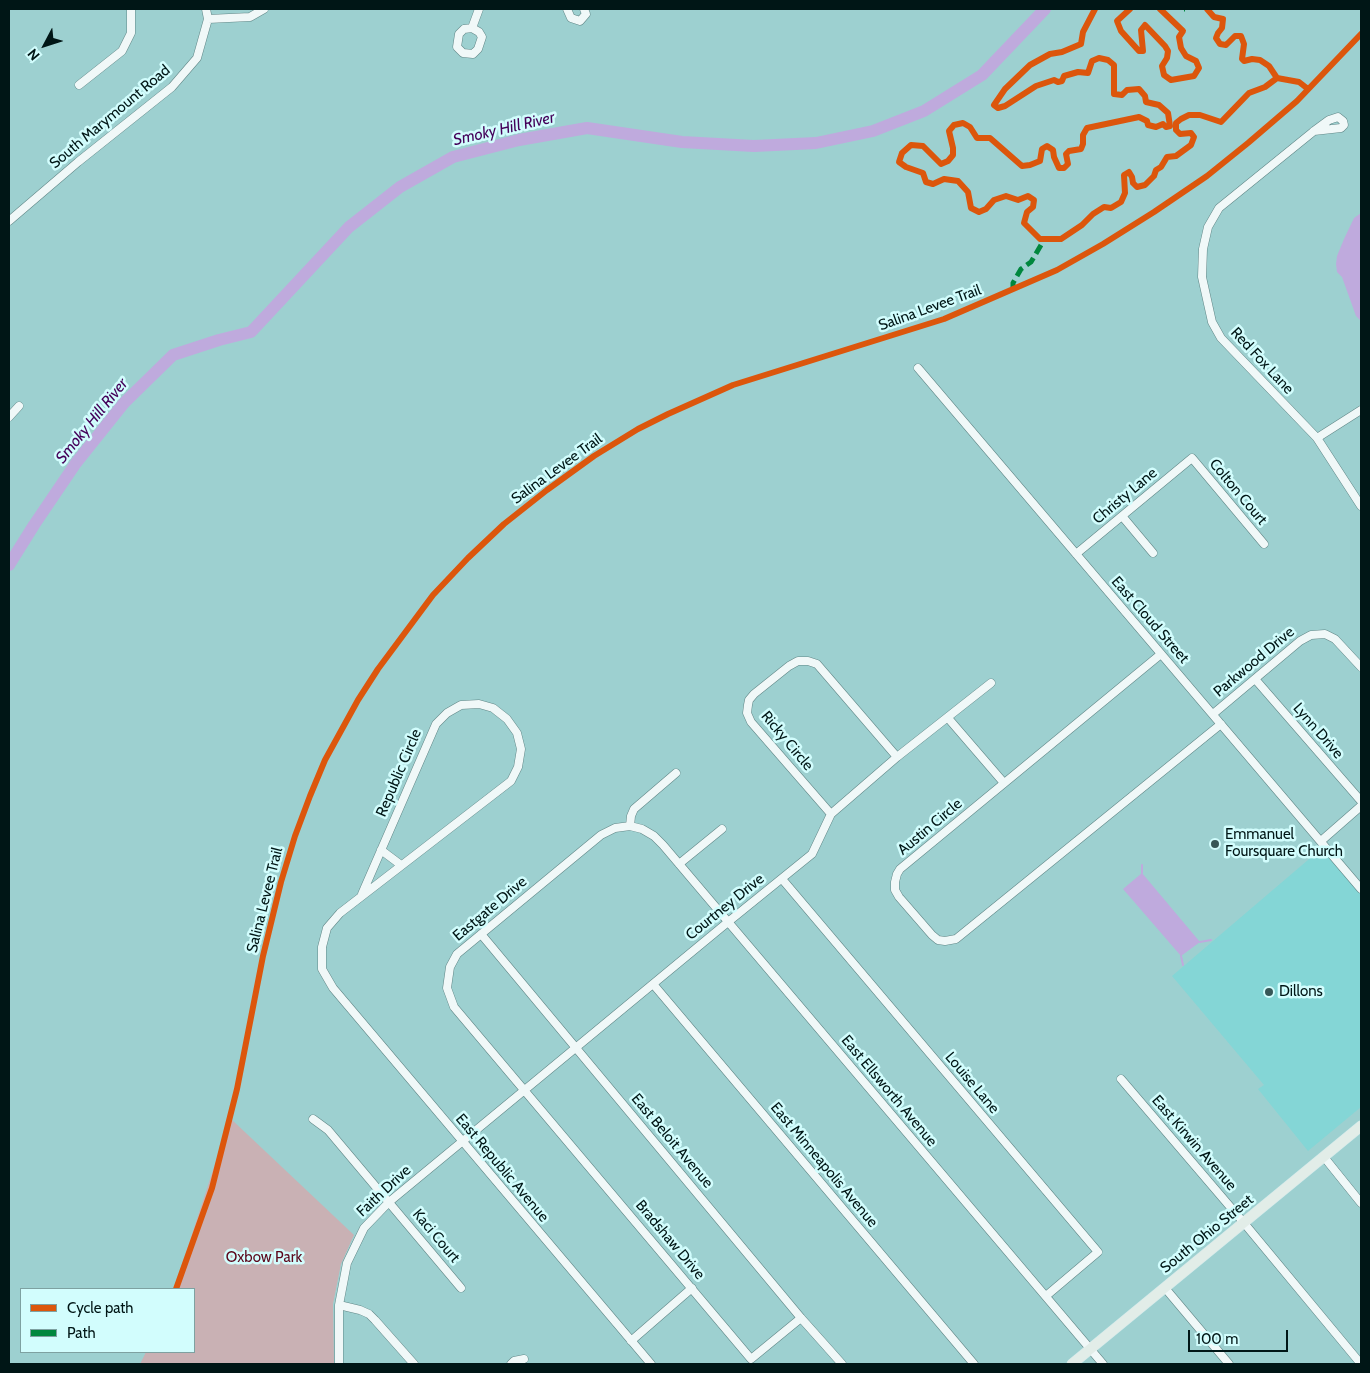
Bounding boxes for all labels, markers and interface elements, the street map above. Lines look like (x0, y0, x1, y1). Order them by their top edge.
north arrow (20, 20, 70, 70)
text: N (23, 45, 44, 64)
street label: South Marymount Road (46, 61, 174, 173)
water label: Smoky Hill River (451, 108, 557, 150)
street label: Salina Levee Trail (876, 281, 984, 335)
street label: Red Fox Lane (1227, 324, 1297, 398)
water label: Smoky Hill River (52, 375, 132, 467)
street label: Salina Levee Trail (508, 430, 606, 508)
street label: Colton Court (1205, 455, 1271, 529)
street label: Christy Lane (1089, 464, 1161, 528)
street label: East Cloud Street (1107, 573, 1193, 667)
street label: Parkwood Drive (1210, 623, 1298, 701)
street label: Lynn Drive (1289, 700, 1347, 762)
street label: Ricky Circle (757, 708, 817, 774)
street label: Republic Circle (372, 727, 426, 819)
street label: Austin Circle (894, 795, 966, 859)
place label: Emmanuel Foursquare Church (1225, 826, 1343, 861)
marker: Emmanuel Foursquare Church (1209, 838, 1221, 850)
street label: Salina Levee Trail (243, 846, 287, 954)
street label: Courtney Drive (682, 870, 768, 944)
street label: Eastgate Drive (449, 873, 531, 945)
place label: Dillons (1279, 983, 1323, 1001)
marker: Dillons (1263, 986, 1275, 998)
street label: East Ellsworth Avenue (837, 1032, 941, 1150)
street label: Louise Lane (941, 1049, 1003, 1117)
street label: East Beloit Avenue (627, 1090, 717, 1192)
street label: East Kirwin Avenue (1148, 1092, 1240, 1194)
street label: East Minneapolis Avenue (766, 1099, 882, 1231)
street label: East Republic Avenue (452, 1110, 552, 1226)
street label: Faith Drive (353, 1161, 415, 1221)
street label: South Ohio Street (1157, 1191, 1257, 1277)
street label: Bradshaw Drive (632, 1197, 708, 1283)
street label: Kaci Court (409, 1206, 463, 1266)
park label: Oxbow Park (226, 1249, 302, 1267)
legend (20, 1288, 195, 1353)
text: Cycle path (67, 1299, 133, 1317)
scale bar (1190, 1320, 1290, 1352)
text: Path (67, 1324, 96, 1342)
text: 100 m (1196, 1330, 1238, 1348)

